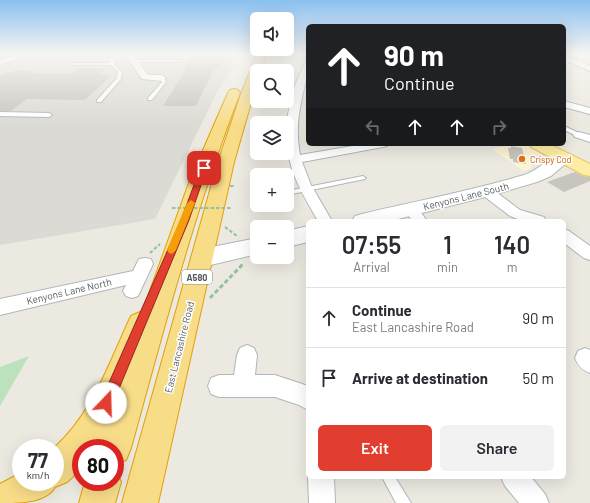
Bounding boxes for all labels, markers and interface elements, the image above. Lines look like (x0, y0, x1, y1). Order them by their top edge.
map controls (250, 12, 294, 264)
button: sound (250, 12, 294, 56)
text: 90 m (384, 38, 444, 72)
icon: ahead (318, 40, 370, 92)
button: search (250, 64, 294, 108)
text: Continue (384, 72, 455, 94)
button: layers (250, 116, 294, 160)
icon: left (362, 116, 384, 138)
icon: ahead (404, 116, 426, 138)
icon: ahead (446, 116, 468, 138)
icon: right (488, 116, 510, 138)
pin (187, 151, 221, 185)
marker: Crispy Cod (517, 154, 527, 164)
place label: Crispy Cod (530, 154, 572, 165)
icon: arrive (193, 157, 215, 179)
button: + (250, 168, 294, 212)
street label: Kenyons Lane South (422, 180, 510, 212)
button: − (250, 220, 294, 264)
text: 07:55 (342, 230, 401, 259)
text: 1 (443, 230, 452, 259)
text: 140 (494, 230, 530, 259)
text: Arrival (353, 259, 390, 275)
text: min (437, 259, 458, 275)
text: m (507, 259, 517, 275)
road number: A580 (182, 270, 212, 284)
street label: Kenyons Lane North (25, 275, 113, 307)
street label: East Lancashire Road (162, 300, 196, 394)
text: Continue (352, 301, 412, 319)
icon: ahead (318, 307, 340, 329)
text: 90 m (522, 309, 554, 327)
text: East Lancashire Road (352, 319, 474, 335)
icon: arrive (318, 367, 340, 389)
text: Arrive at destination (352, 369, 488, 387)
text: 50 m (522, 369, 554, 387)
position arrow (85, 382, 127, 424)
button: Exit (318, 425, 432, 471)
button: Share (440, 425, 554, 471)
speed limit sign: 80 (72, 439, 124, 491)
text: 77 (28, 448, 48, 472)
text: km/h (27, 469, 49, 481)

